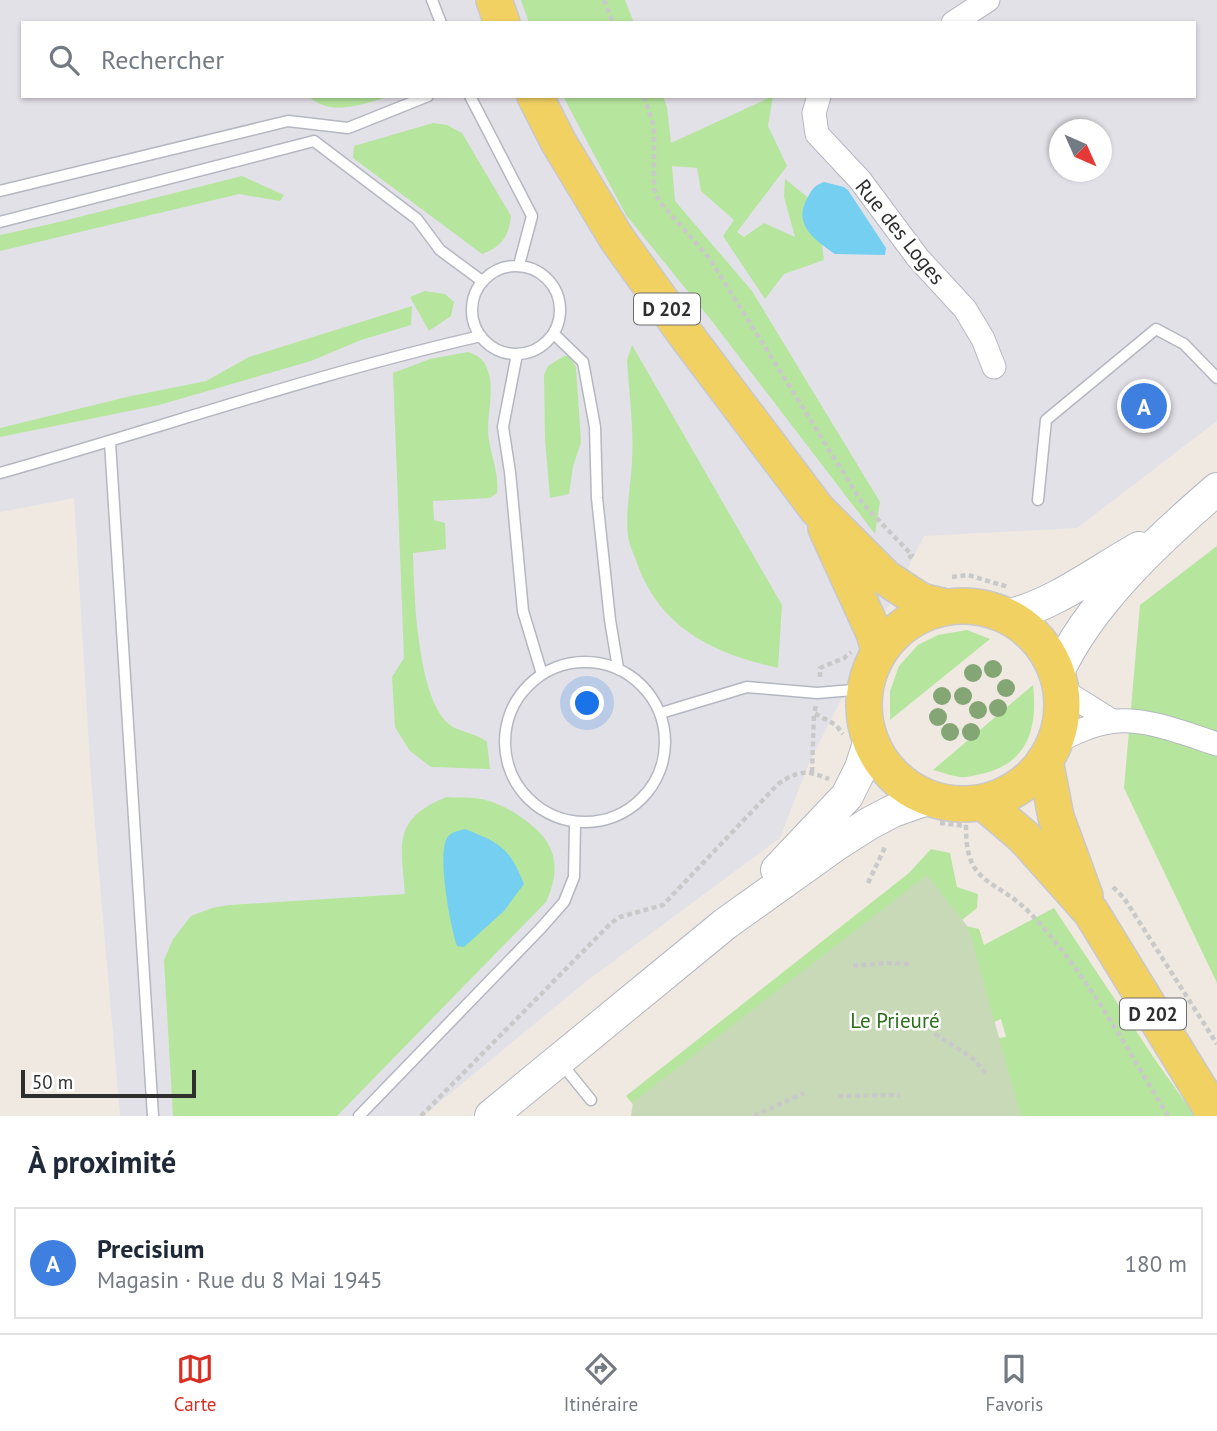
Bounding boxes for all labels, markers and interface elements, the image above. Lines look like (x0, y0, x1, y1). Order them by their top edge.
search box (21, 21, 1196, 98)
icon: search (45, 41, 83, 79)
text: Rechercher (101, 43, 224, 76)
north arrow (1049, 119, 1112, 182)
street label: Rue des Loges (850, 173, 951, 290)
road number: D 202 (634, 294, 700, 324)
pin: A (1121, 380, 1167, 432)
your location (570, 686, 604, 720)
road number: D 202 (1120, 998, 1186, 1030)
park label: Le Prieuré (850, 1007, 940, 1034)
scale bar (21, 1067, 196, 1099)
text: 50 m (32, 1070, 73, 1094)
text: À proximité (28, 1142, 176, 1181)
text: Precisium (97, 1232, 204, 1265)
text: A (46, 1249, 60, 1278)
text: 180 m (1125, 1249, 1187, 1278)
text: Magasin · Rue du 8 Mai 1945 (97, 1265, 383, 1294)
tab: Carte (174, 1350, 217, 1416)
tab: Itinéraire (564, 1350, 638, 1416)
tab: Favoris (985, 1350, 1043, 1416)

